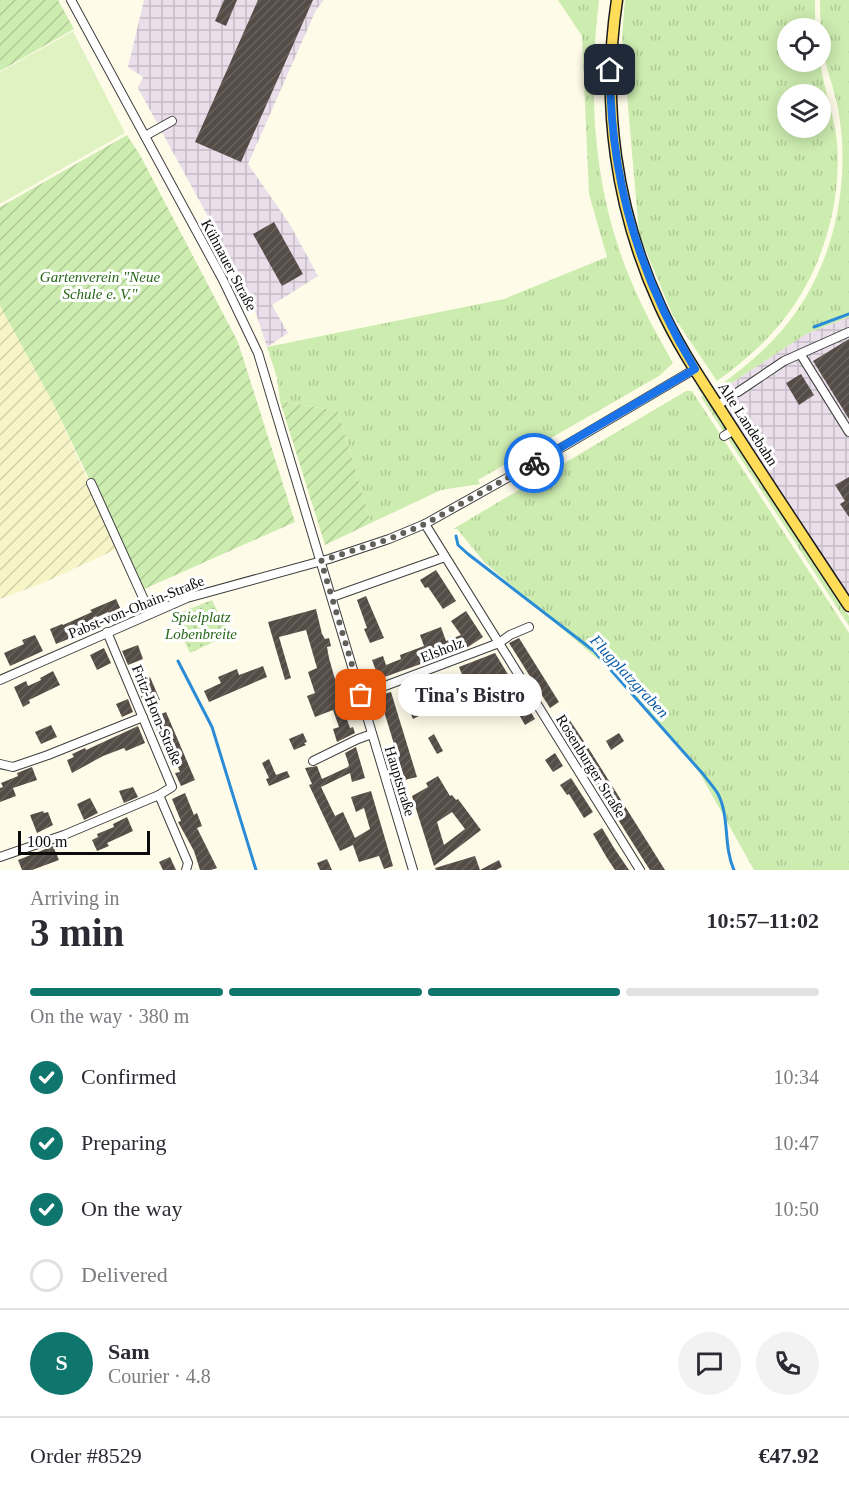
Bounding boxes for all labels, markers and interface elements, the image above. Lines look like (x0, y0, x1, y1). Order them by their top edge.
map controls (777, 18, 831, 138)
button: locate (777, 18, 831, 72)
pin (584, 44, 635, 95)
icon: home (593, 53, 626, 86)
button: layers (777, 84, 831, 138)
street label: Kühnauer Straße (198, 217, 260, 314)
park label: Gartenverein "Neue Schule e. V." (40, 269, 160, 302)
street label: Alte Landebahn (715, 379, 781, 469)
courier (504, 433, 564, 493)
icon: bike (518, 447, 551, 480)
street label: Pabst-von-Ohain-Straße (66, 572, 207, 642)
park label: Spielplatz Lobenbreite (164, 609, 237, 642)
water label: Flugplatzgraben (586, 631, 672, 722)
street label: Elsholz (418, 634, 466, 666)
street label: Fritz-Horn-Straße (129, 662, 185, 768)
pin (335, 669, 386, 720)
callout: Tina's Bistro (397, 674, 541, 716)
icon: bag (344, 678, 377, 711)
text: Tina's Bistro (415, 684, 525, 706)
street label: Rosenburger Straße (553, 712, 629, 821)
street label: Hauptstraße (382, 744, 418, 818)
scale bar (18, 828, 150, 856)
text: 100 m (27, 833, 67, 850)
text: Arriving in (30, 887, 119, 909)
text: 10:57–11:02 (707, 908, 819, 933)
text: 3 min (30, 911, 124, 954)
text: On the way · 380 m (30, 1005, 189, 1027)
icon: check (30, 1061, 63, 1094)
text: Confirmed (81, 1064, 176, 1089)
text: 10:34 (773, 1066, 819, 1088)
icon: check (30, 1127, 63, 1160)
text: Preparing (81, 1130, 167, 1155)
text: 10:47 (773, 1132, 819, 1154)
icon: check (30, 1193, 63, 1226)
text: On the way (81, 1196, 182, 1221)
text: 10:50 (773, 1198, 819, 1220)
text: Delivered (81, 1262, 168, 1287)
button: chat (678, 1332, 741, 1395)
button: phone (756, 1332, 819, 1395)
text: Sam (108, 1339, 150, 1364)
text: S (55, 1350, 68, 1375)
text: Courier · 4.8 (108, 1365, 211, 1387)
text: Order #8529 (30, 1443, 142, 1468)
text: €47.92 (759, 1443, 819, 1468)

